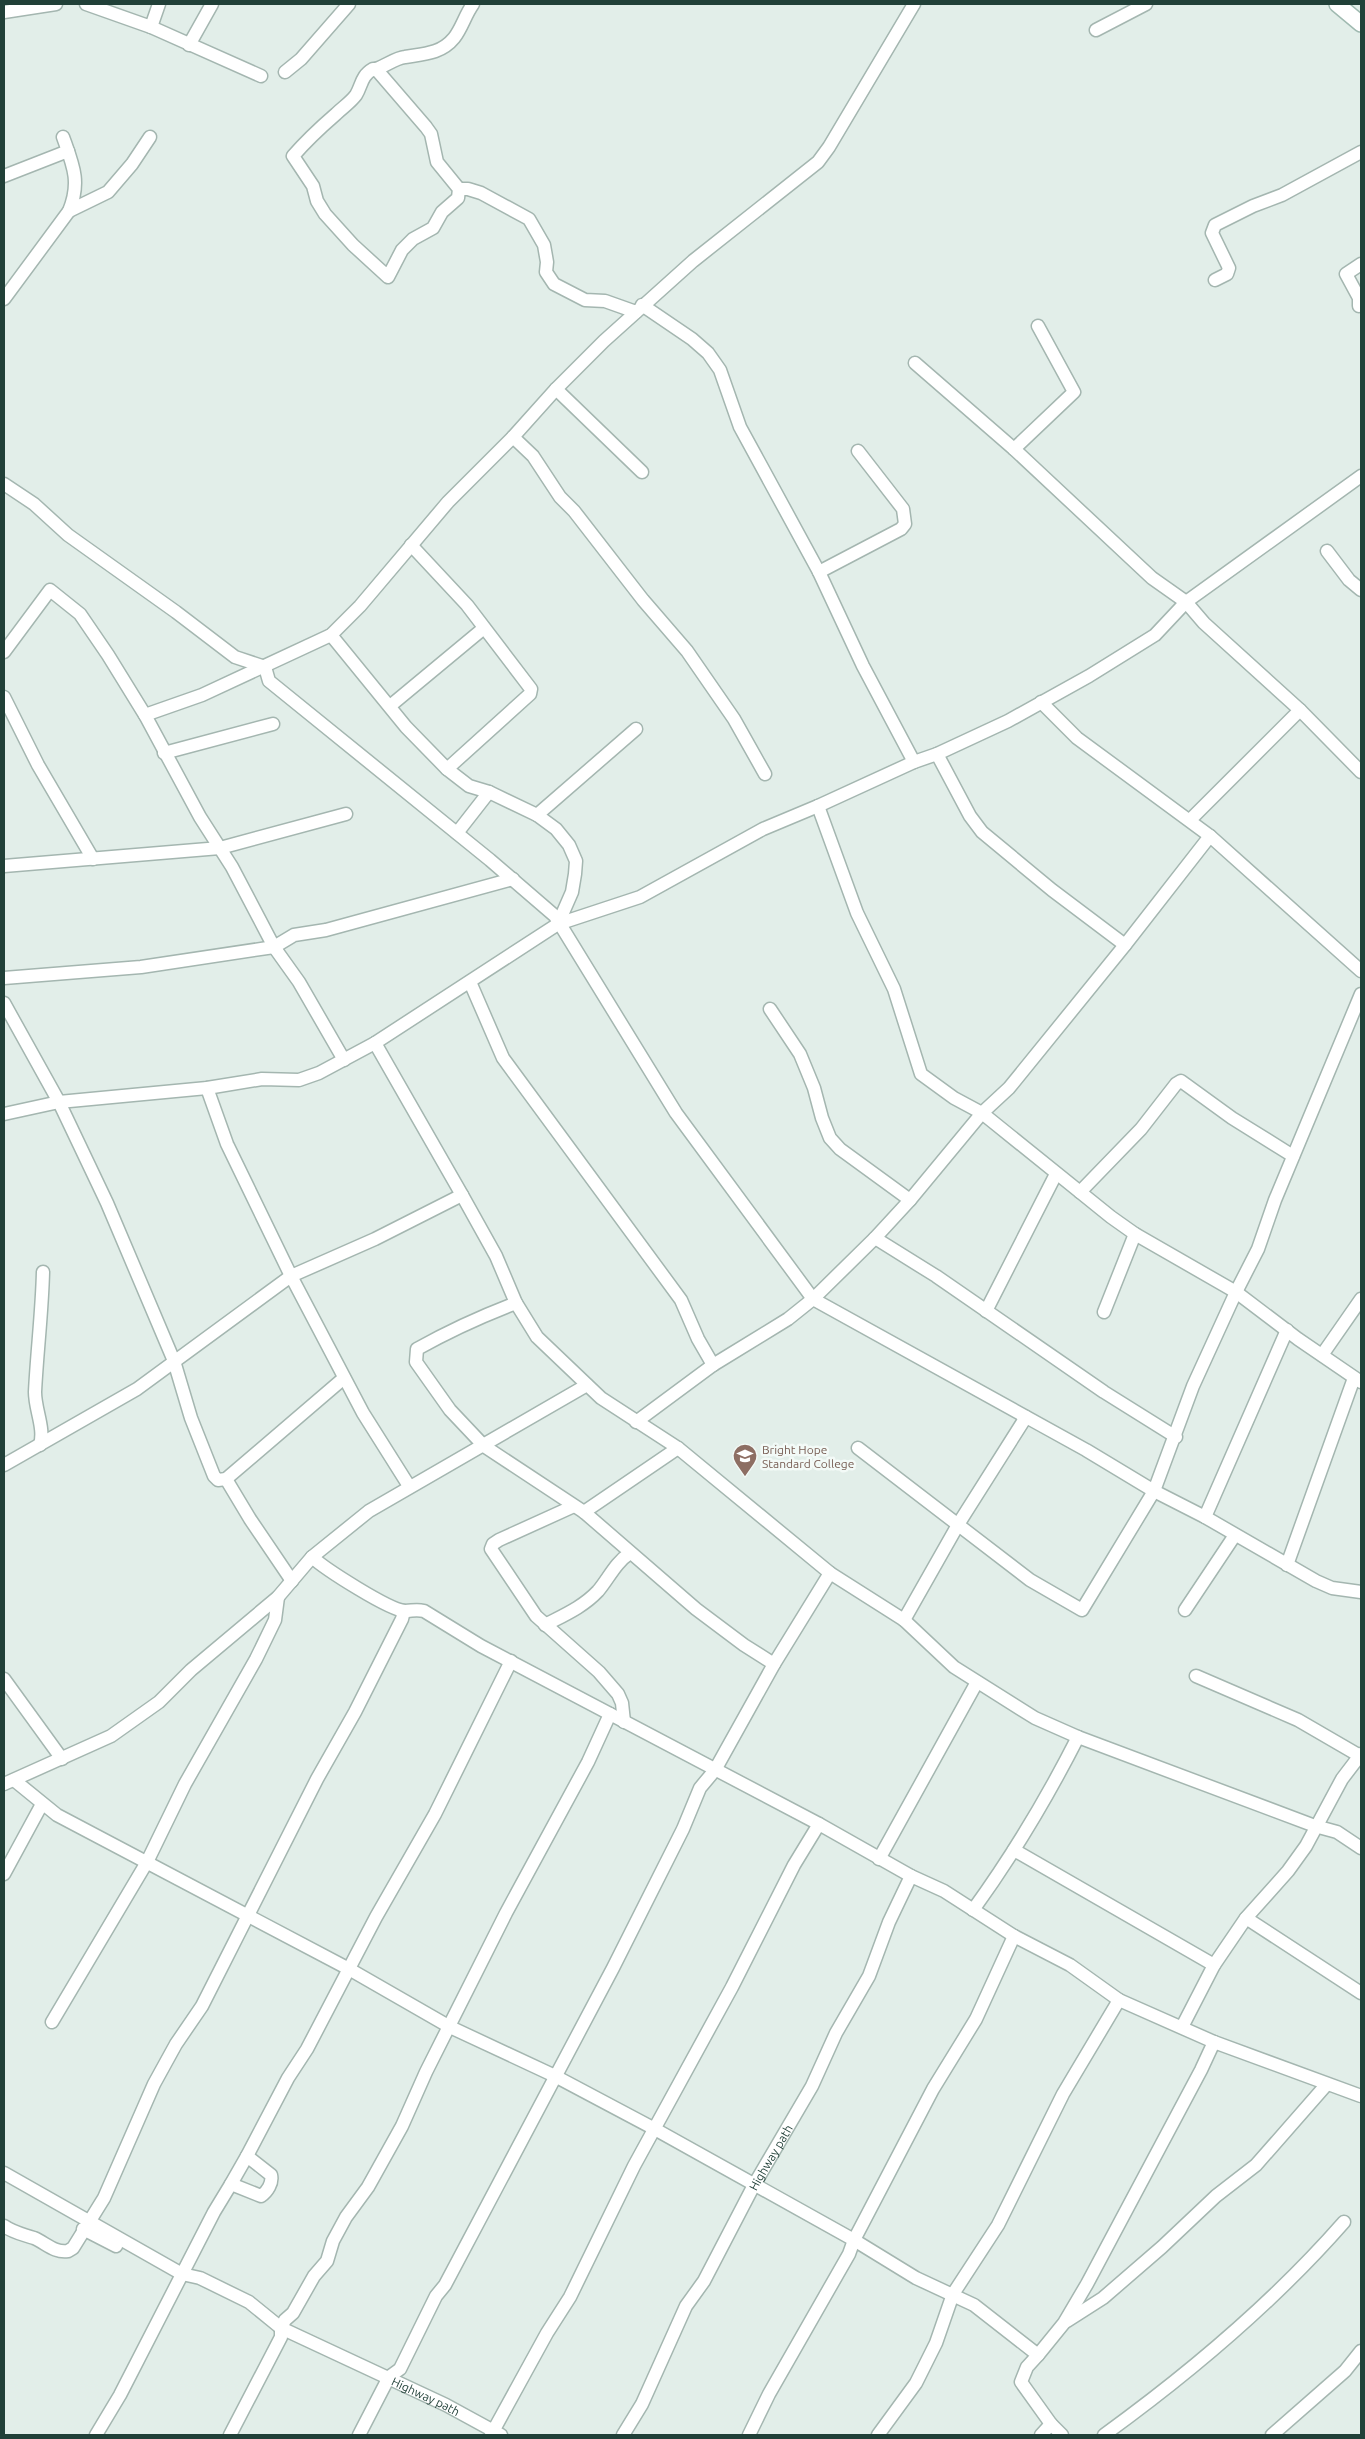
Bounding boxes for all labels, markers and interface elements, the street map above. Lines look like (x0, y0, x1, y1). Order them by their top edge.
school or university icon: Bright Hope Standard College (732, 1443, 758, 1477)
place label: Bright Hope Standard College (762, 1443, 854, 1470)
street label: Highway path (746, 2122, 795, 2192)
street label: Highway path (390, 2374, 462, 2418)

